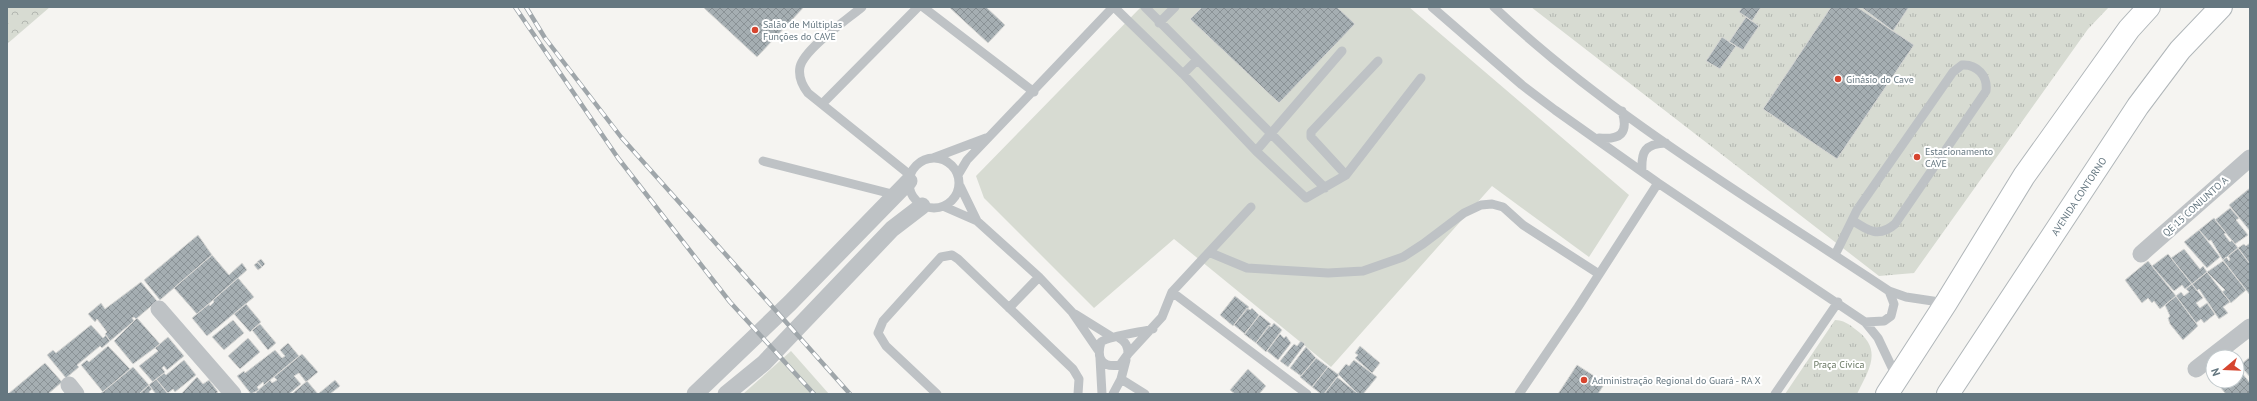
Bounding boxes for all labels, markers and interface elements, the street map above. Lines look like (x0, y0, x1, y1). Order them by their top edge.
place label: Salão de Múltiplas Funções do CAVE (763, 18, 842, 43)
marker: Salão de Múltiplas Funções do CAVE (750, 25, 760, 35)
place label: Ginásio do Cave (1846, 73, 1914, 86)
marker: Ginásio do Cave (1833, 74, 1843, 84)
place label: Estacionamento CAVE (1925, 145, 1993, 170)
marker: Estacionamento CAVE (1912, 152, 1922, 162)
street label: AVENIDA CONTORNO (2048, 155, 2110, 238)
street label: QE 15 CONJUNTO A (2160, 173, 2231, 239)
north arrow (2205, 349, 2245, 389)
park label: Praça Cívica (1813, 358, 1865, 371)
text: N (2208, 367, 2223, 378)
place label: Administração Regional do Guará - RA X (1592, 374, 1761, 387)
marker: Administração Regional do Guará - RA X (1579, 375, 1589, 385)

